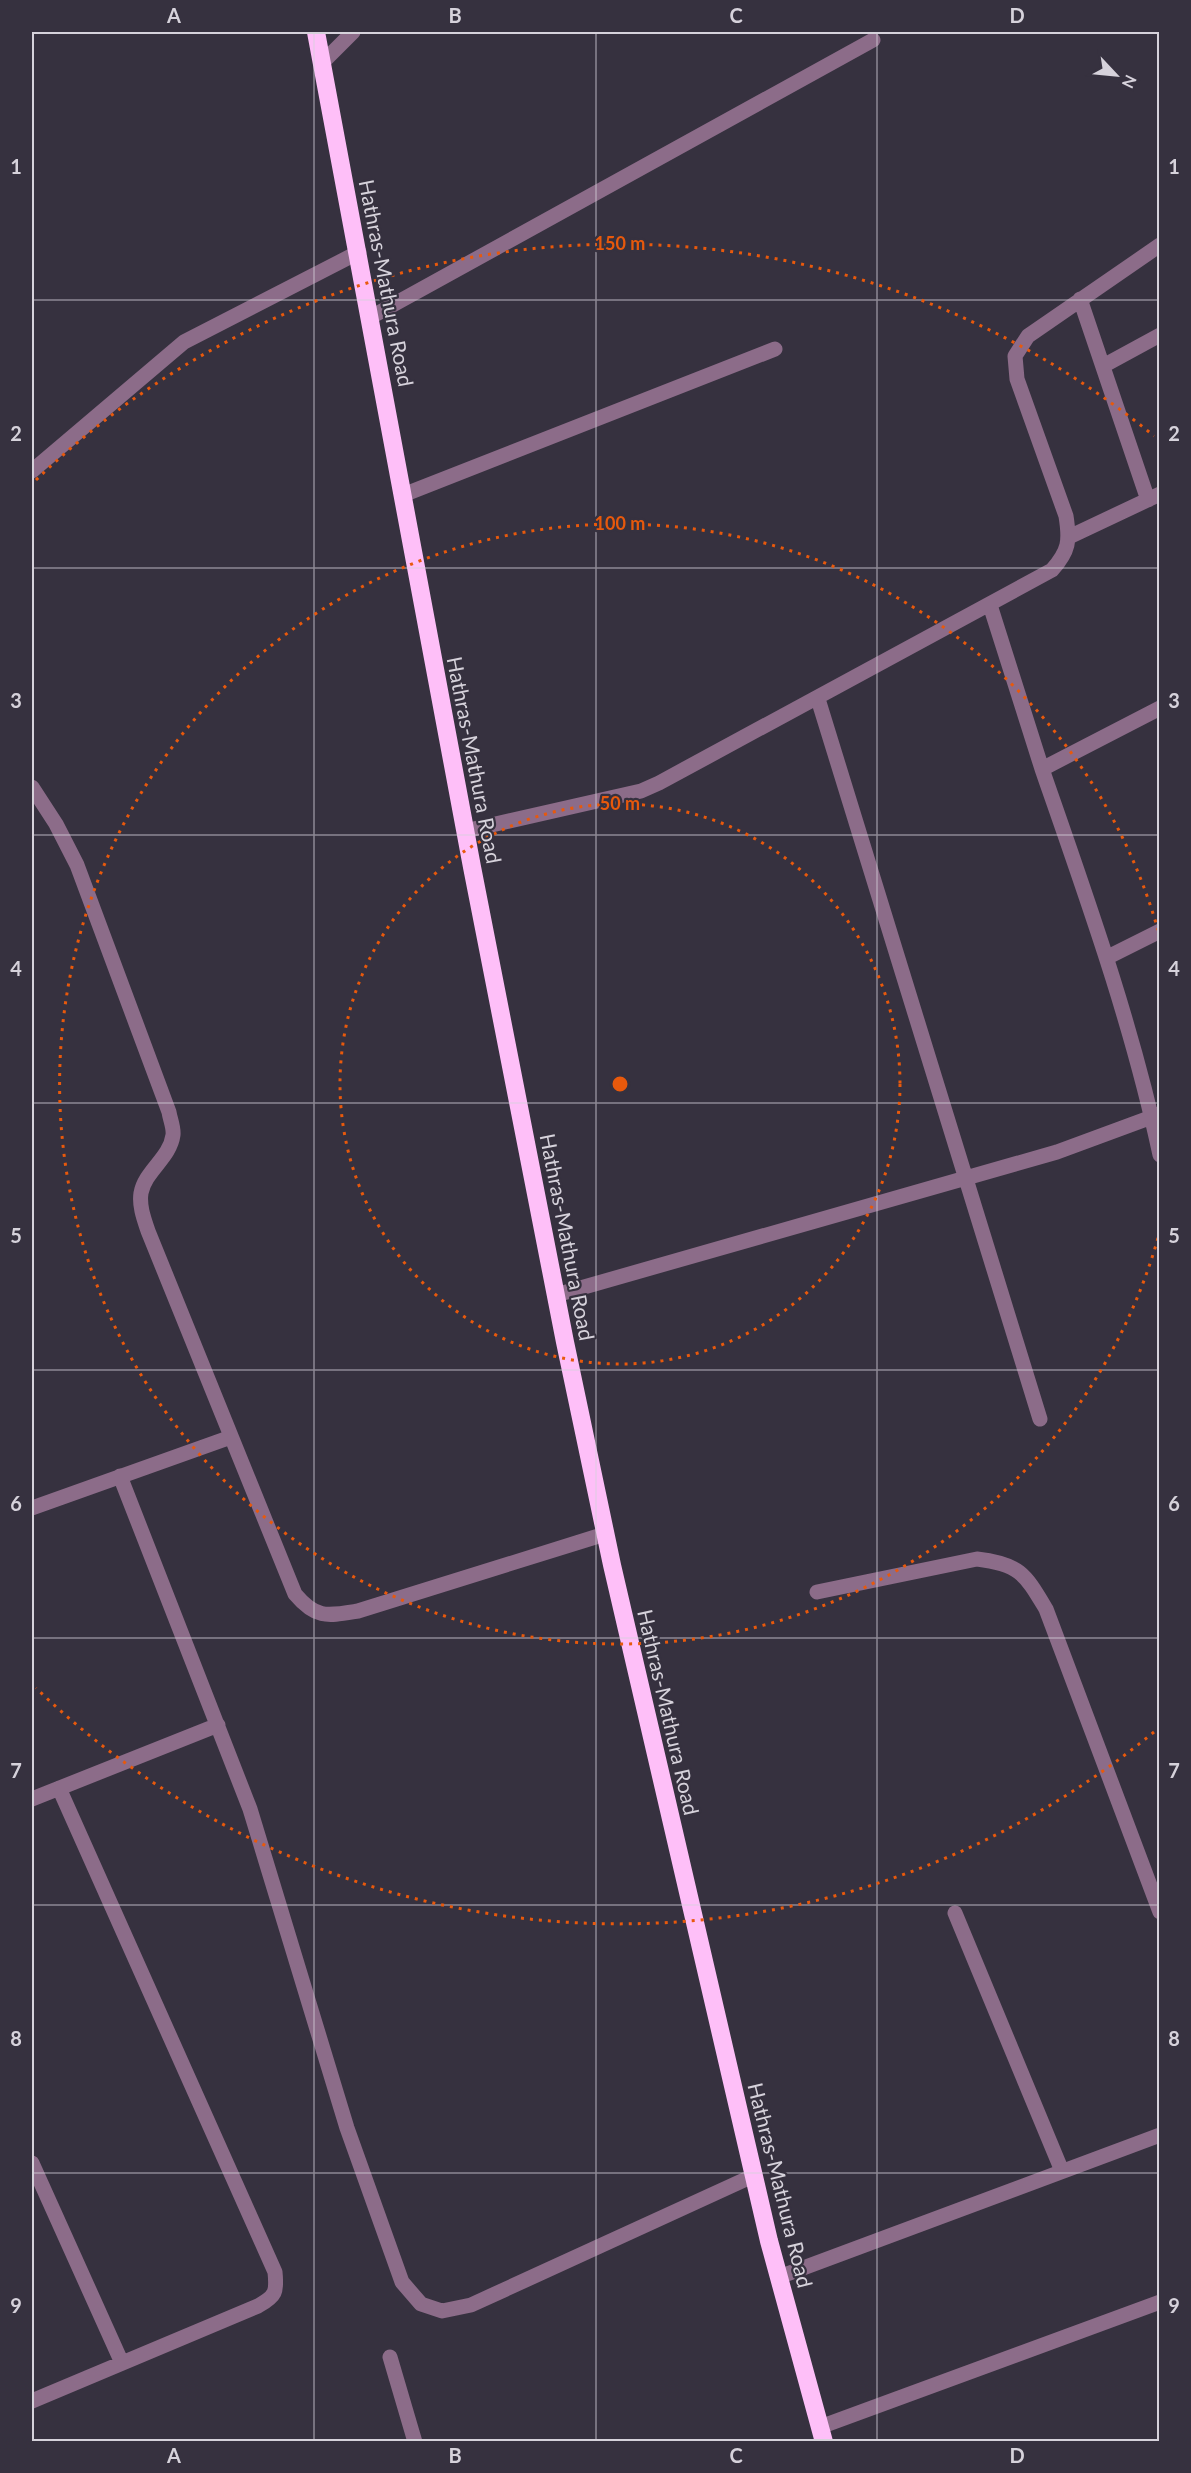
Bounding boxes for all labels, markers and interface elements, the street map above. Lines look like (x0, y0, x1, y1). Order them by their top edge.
text: A (166, 3, 181, 27)
text: B (448, 3, 462, 27)
text: C (729, 3, 743, 27)
text: D (1009, 3, 1025, 27)
north arrow (1086, 45, 1146, 105)
text: N (1119, 72, 1141, 91)
text: 1 (10, 154, 22, 178)
text: 1 (1168, 154, 1180, 178)
street label: Hathras-Mathura Road (355, 177, 419, 389)
text: 150 m (595, 232, 645, 254)
text: 2 (10, 421, 22, 445)
text: 2 (1168, 421, 1180, 445)
text: 100 m (595, 512, 645, 534)
street label: Hathras-Mathura Road (443, 654, 507, 866)
text: 3 (10, 688, 22, 712)
text: 3 (1168, 688, 1180, 712)
text: 50 m (600, 792, 640, 814)
text: 4 (10, 956, 22, 980)
text: 4 (1168, 956, 1180, 980)
centre of rings (610, 1074, 630, 1094)
street label: Hathras-Mathura Road (536, 1131, 600, 1343)
text: 5 (10, 1223, 22, 1247)
text: 5 (1168, 1223, 1180, 1247)
text: 6 (10, 1491, 22, 1515)
text: 6 (1168, 1491, 1180, 1515)
street label: Hathras-Mathura Road (633, 1607, 705, 1817)
text: 7 (10, 1758, 22, 1782)
text: 7 (1168, 1758, 1180, 1782)
text: 8 (10, 2026, 22, 2050)
text: 8 (1168, 2026, 1180, 2050)
street label: Hathras-Mathura Road (743, 2080, 819, 2290)
text: 9 (10, 2293, 22, 2317)
text: 9 (1168, 2293, 1180, 2317)
text: A (166, 2443, 181, 2467)
text: B (448, 2443, 462, 2467)
text: C (729, 2443, 743, 2467)
text: D (1009, 2443, 1025, 2467)

